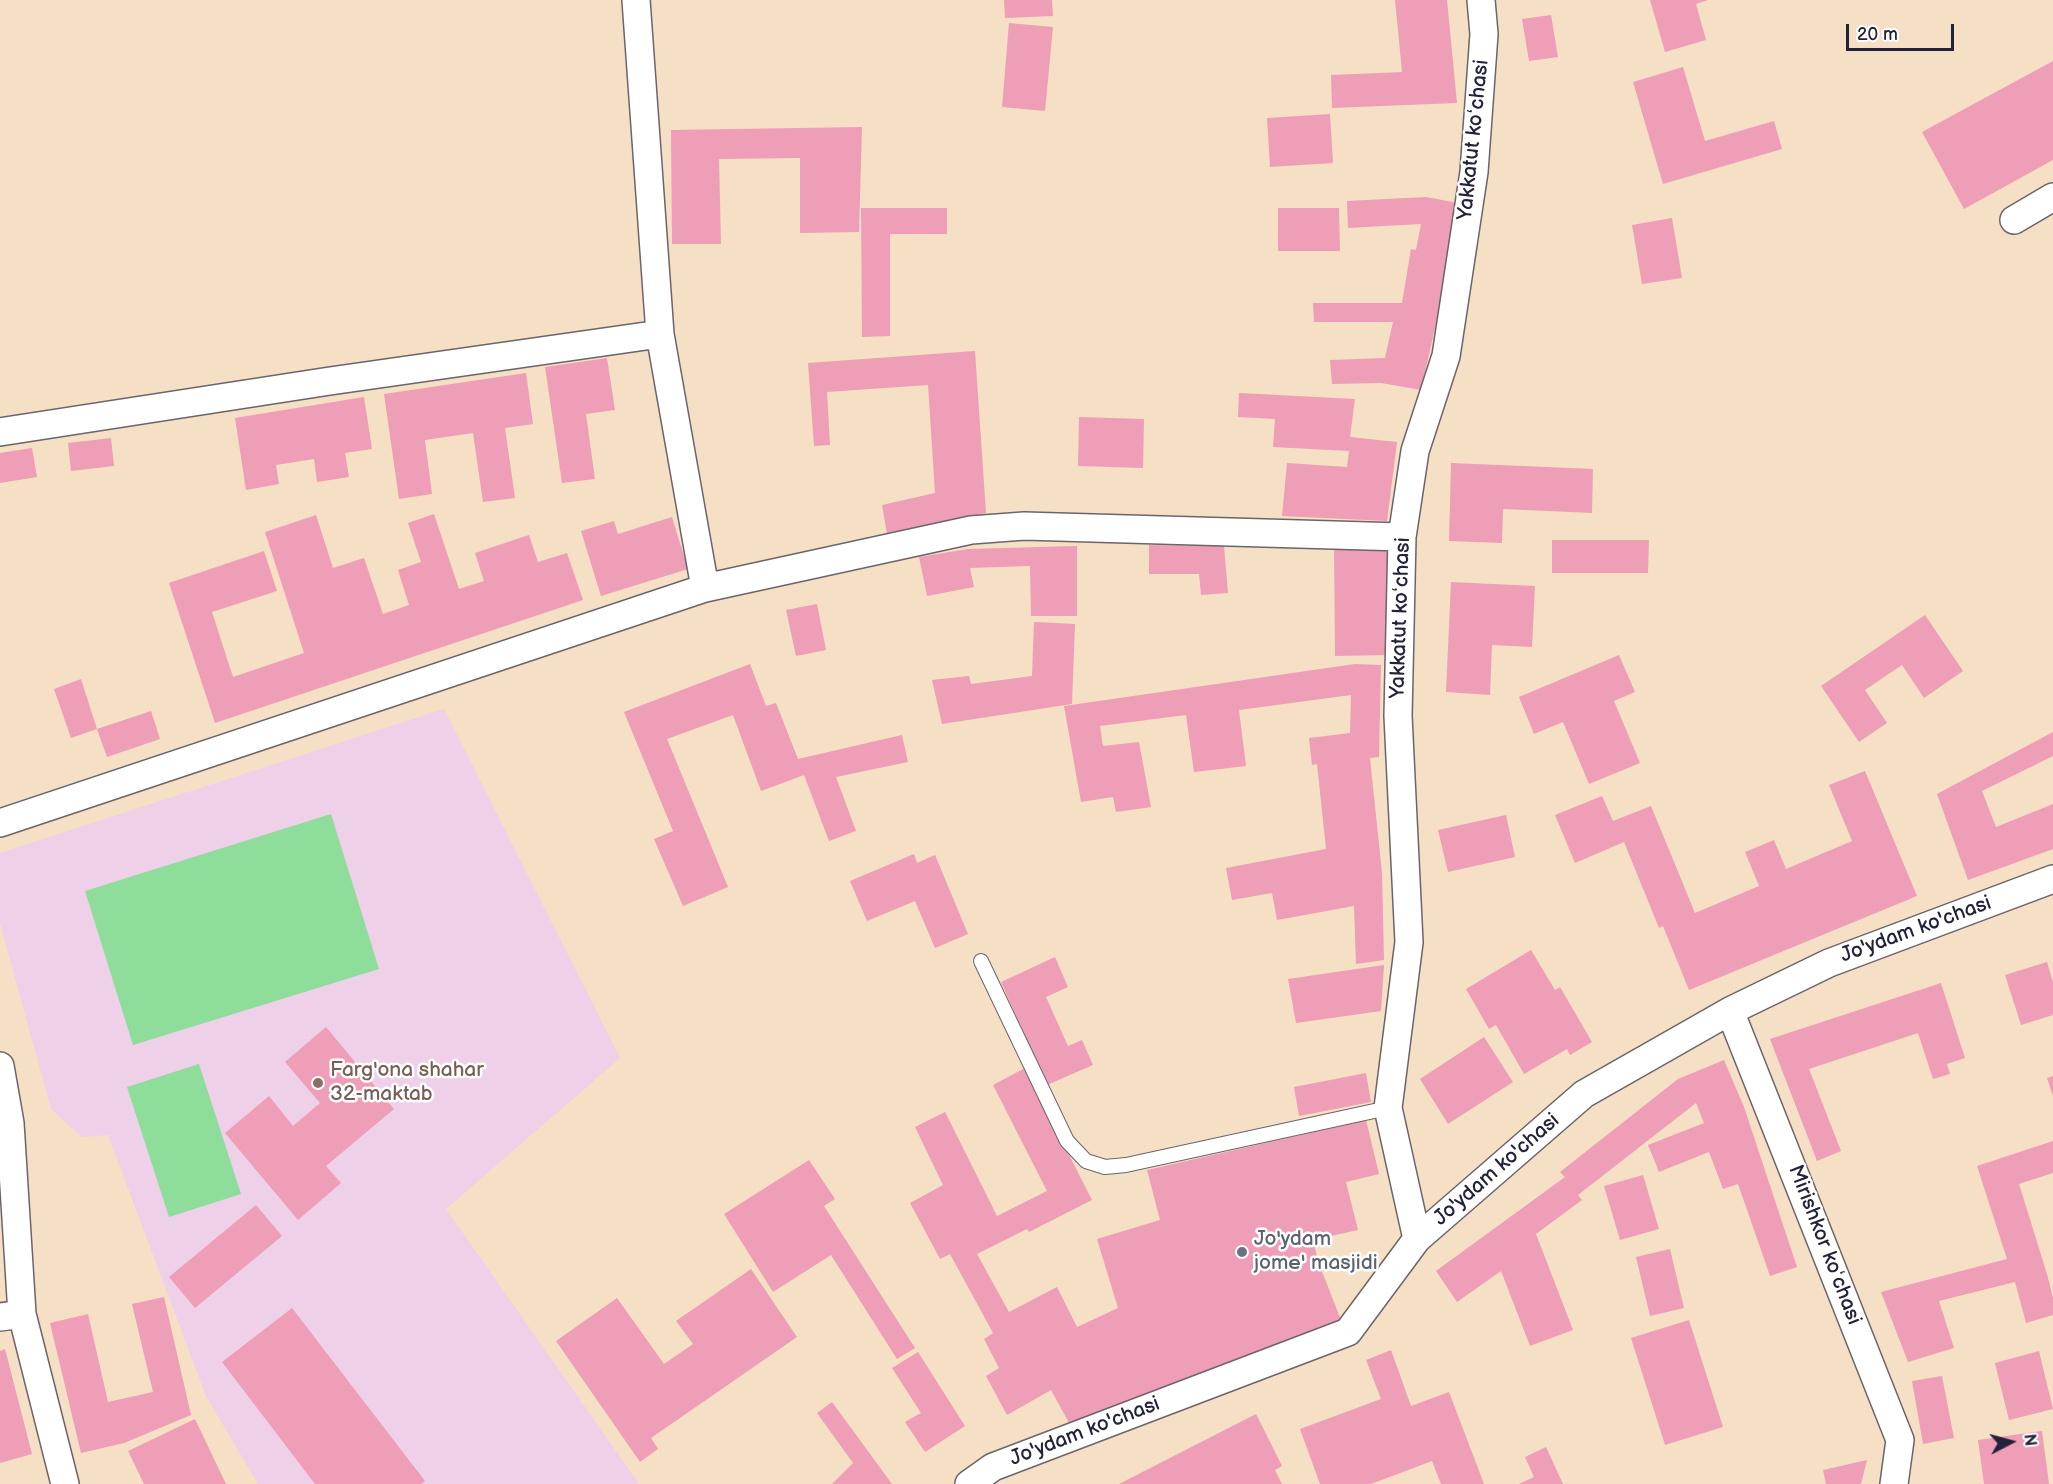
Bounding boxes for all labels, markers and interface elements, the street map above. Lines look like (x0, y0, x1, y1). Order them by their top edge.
scale bar (1849, 12, 1957, 50)
text: 20 m (1857, 24, 1898, 45)
street label: Yakkatut koʻchasi (1453, 59, 1495, 221)
street label: Yakkatut koʻchasi (1386, 537, 1416, 699)
street label: Jo'ydam ko'chasi (1837, 891, 1995, 969)
place label: Farg'ona shahar 32-maktab (330, 1058, 484, 1108)
marker: Farg'ona shahar 32-maktab (311, 1076, 325, 1090)
street label: Jo'ydam ko'chasi (1429, 1108, 1565, 1232)
street label: Mirishkor koʻchasi (1782, 1162, 1866, 1328)
place label: Jo'ydam jome' masjidi (1254, 1227, 1378, 1277)
marker: Jo'ydam jome' masjidi (1235, 1245, 1249, 1259)
street label: Jo'ydam ko'chasi (1006, 1392, 1164, 1472)
north arrow (1981, 1412, 2041, 1472)
text: N (2019, 1433, 2039, 1447)

